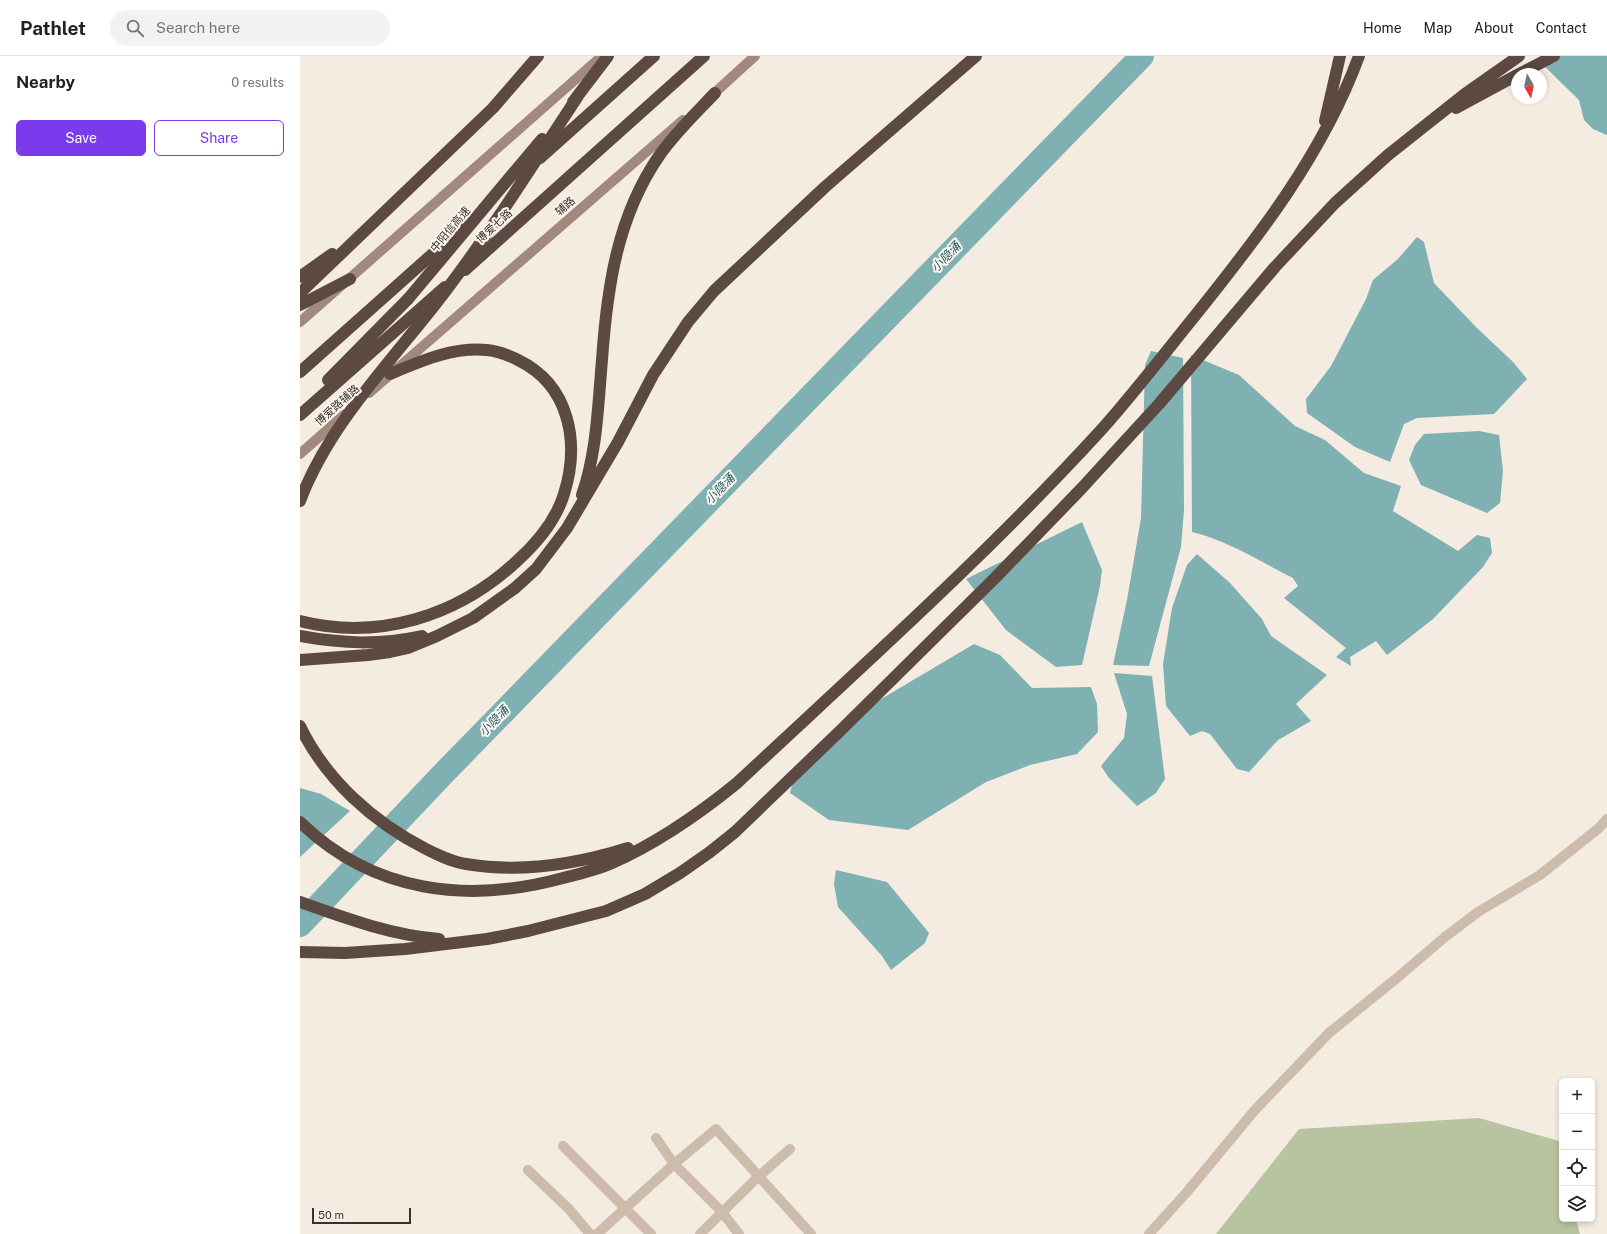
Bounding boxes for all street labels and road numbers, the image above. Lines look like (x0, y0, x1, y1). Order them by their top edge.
street label: 辅路 (553, 194, 577, 218)
street label: 中阳信高速 (428, 204, 472, 254)
street label: 博爱七路 (474, 207, 514, 245)
street label: 博爱路辅路 (313, 382, 361, 428)

